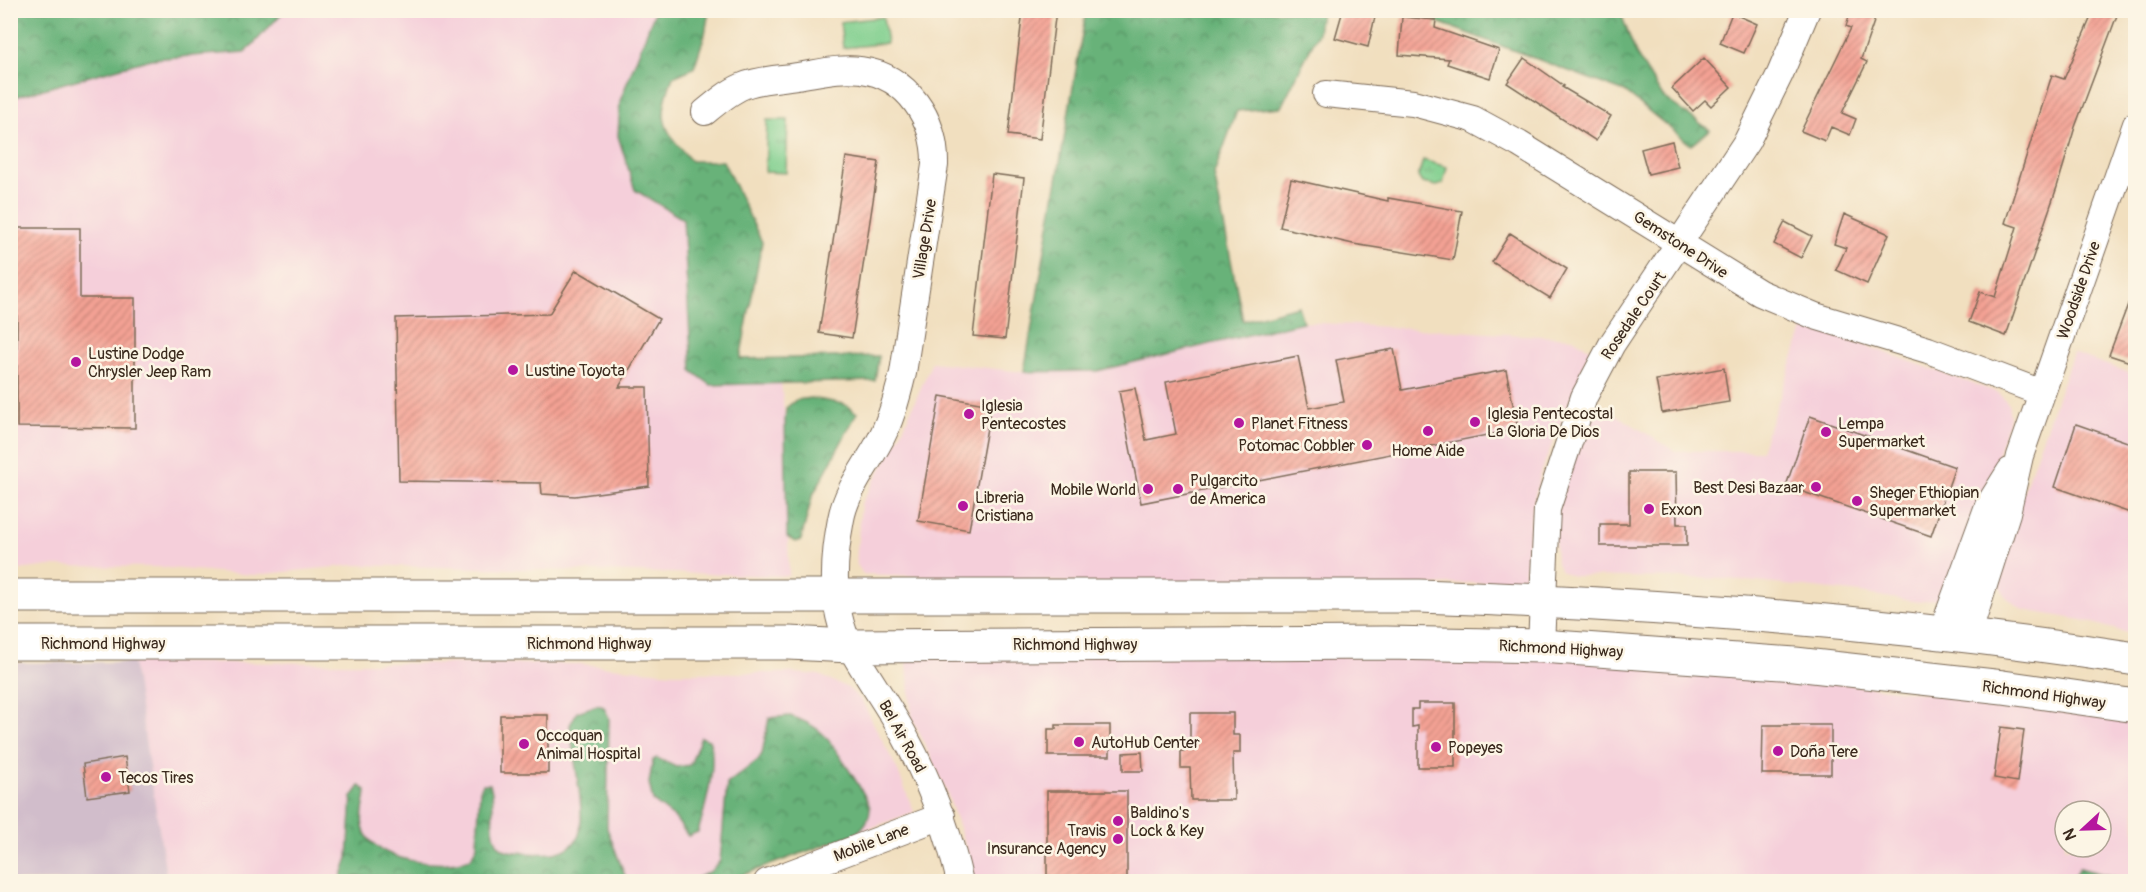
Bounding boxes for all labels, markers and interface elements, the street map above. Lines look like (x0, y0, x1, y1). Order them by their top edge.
street label: Village Drive (909, 197, 941, 281)
street label: Gemstone Drive (1629, 207, 1732, 283)
street label: Woodside Drive (2053, 239, 2105, 342)
street label: Rosedale Court (1597, 267, 1671, 363)
place label: Lustine Dodge Chrysler Jeep Ram (88, 344, 211, 382)
marker: Lustine Dodge Chrysler Jeep Ram (69, 355, 83, 369)
place label: Lustine Toyota (525, 361, 625, 381)
marker: Lustine Toyota (506, 363, 520, 377)
place label: Iglesia Pentecostes (981, 396, 1066, 434)
place label: Iglesia Pentecostal La Gloria De Dios (1487, 404, 1613, 442)
marker: Iglesia Pentecostes (962, 407, 976, 421)
place label: Planet Fitness (1251, 414, 1348, 434)
place label: Lempa Supermarket (1838, 414, 1925, 452)
marker: Iglesia Pentecostal La Gloria De Dios (1468, 415, 1482, 429)
marker: Planet Fitness (1232, 416, 1246, 430)
marker: Home Aide (1421, 424, 1435, 438)
marker: Lempa Supermarket (1819, 425, 1833, 439)
place label: Potomac Cobbler (1238, 436, 1355, 456)
marker: Potomac Cobbler (1360, 438, 1374, 452)
place label: Home Aide (1392, 441, 1465, 461)
place label: Pulgarcito de America (1190, 471, 1266, 509)
place label: Best Desi Bazaar (1693, 478, 1804, 498)
place label: Mobile World (1050, 480, 1136, 500)
marker: Best Desi Bazaar (1809, 480, 1823, 494)
marker: Mobile World (1141, 482, 1155, 496)
marker: Pulgarcito de America (1171, 482, 1185, 496)
place label: Sheger Ethiopian Supermarket (1869, 483, 1979, 521)
place label: Libreria Cristiana (975, 488, 1033, 526)
marker: Sheger Ethiopian Supermarket (1850, 494, 1864, 508)
marker: Libreria Cristiana (956, 499, 970, 513)
place label: Exxon (1661, 500, 1702, 520)
marker: Exxon (1642, 502, 1656, 516)
street label: Richmond Highway (41, 634, 165, 654)
street label: Richmond Highway (527, 634, 651, 654)
street label: Richmond Highway (1013, 635, 1137, 655)
street label: Richmond Highway (1498, 636, 1624, 662)
street label: Richmond Highway (1981, 676, 2107, 714)
street label: Bel Air Road (874, 697, 930, 776)
place label: Occoquan Animal Hospital (536, 726, 641, 764)
place label: AutoHub Center (1091, 733, 1200, 753)
marker: AutoHub Center (1072, 735, 1086, 749)
marker: Occoquan Animal Hospital (517, 737, 531, 751)
place label: Popeyes (1448, 738, 1503, 758)
marker: Popeyes (1429, 740, 1443, 754)
place label: Doña Tere (1790, 742, 1858, 762)
marker: Doña Tere (1771, 744, 1785, 758)
place label: Tecos Tires (118, 768, 193, 788)
marker: Tecos Tires (99, 770, 113, 784)
north arrow (2053, 799, 2113, 859)
place label: Baldino's Lock & Key (1130, 803, 1204, 841)
marker: Baldino's Lock & Key (1111, 814, 1125, 828)
street label: Mobile Lane (831, 819, 912, 866)
place label: Travis Insurance Agency (987, 821, 1106, 859)
text: N (2059, 825, 2081, 843)
marker: Travis Insurance Agency (1111, 832, 1125, 846)

